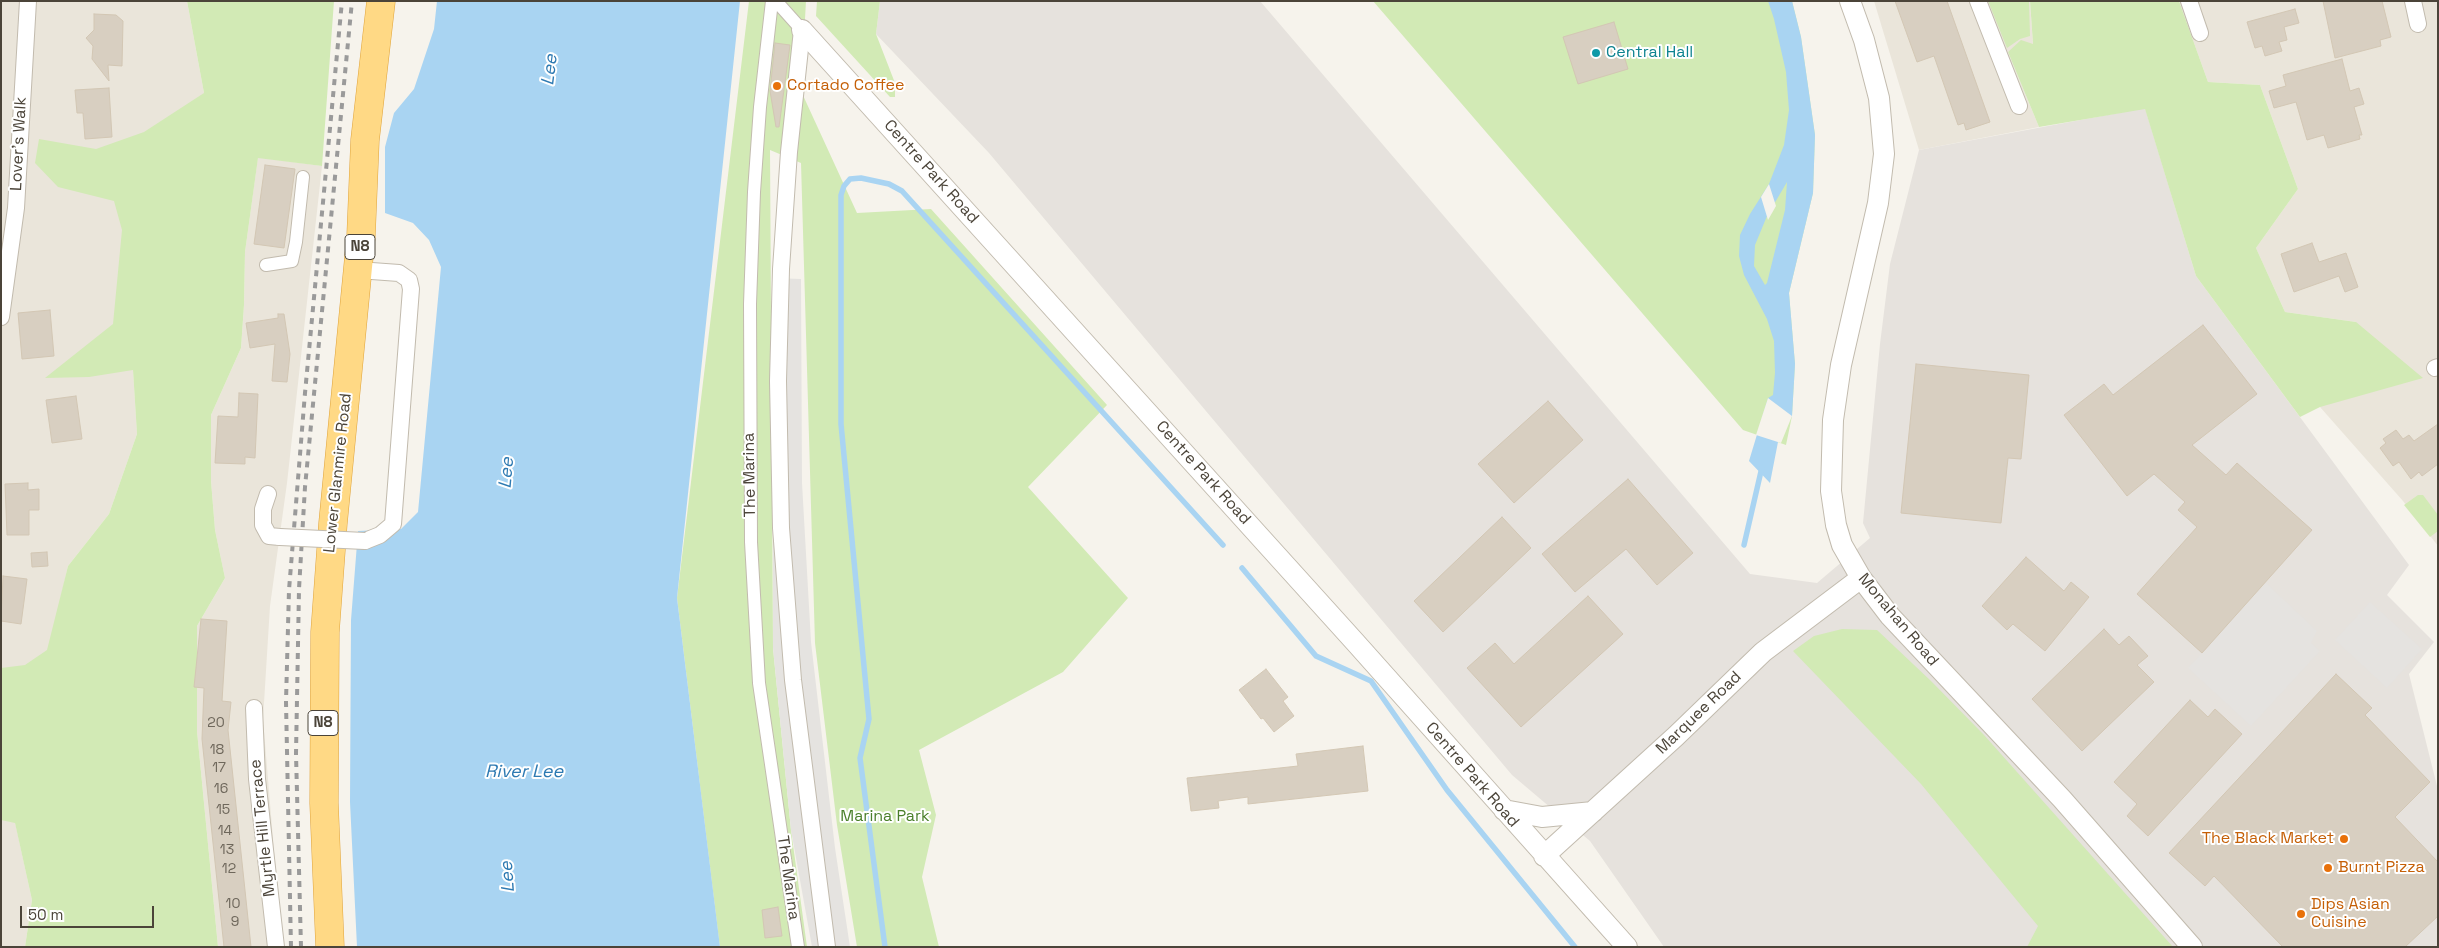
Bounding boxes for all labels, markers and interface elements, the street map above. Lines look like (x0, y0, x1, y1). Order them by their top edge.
place label: Central Hall (1606, 43, 1693, 63)
marker: Central Hall (1590, 47, 1602, 59)
water label: Lee (537, 53, 563, 87)
place label: Cortado Coffee (787, 76, 904, 96)
marker: Cortado Coffee (771, 80, 783, 92)
street label: Lover's Walk (7, 97, 31, 191)
street label: Centre Park Road (879, 116, 983, 228)
road number: N8 (345, 234, 375, 260)
street label: Lower Glanmire Road (320, 392, 356, 554)
street label: Centre Park Road (1151, 417, 1255, 529)
street label: The Marina (740, 432, 760, 518)
water label: Lee (495, 457, 519, 489)
street label: Monahan Road (1854, 570, 1942, 670)
street label: Marquee Road (1652, 667, 1746, 759)
road number: N8 (308, 710, 338, 736)
house number: 20 (207, 715, 225, 731)
street label: Centre Park Road (1421, 719, 1523, 831)
house number: 18 (210, 742, 224, 758)
street label: Myrtle Hill Terrace (246, 758, 280, 898)
house number: 17 (212, 760, 226, 776)
water label: River Lee (485, 761, 563, 783)
house number: 16 (214, 781, 228, 797)
house number: 15 (216, 802, 230, 818)
park label: Marina Park (840, 807, 930, 827)
house number: 14 (218, 823, 232, 839)
place label: The Black Market (2202, 829, 2334, 849)
marker: The Black Market (2338, 833, 2350, 845)
street label: The Marina (773, 835, 803, 921)
house number: 13 (220, 842, 234, 858)
place label: Burnt Pizza (2338, 858, 2425, 878)
house number: 12 (222, 861, 236, 877)
water label: Lee (496, 861, 520, 893)
marker: Burnt Pizza (2322, 862, 2334, 874)
place label: Dips Asian Cuisine (2311, 895, 2390, 933)
scale bar (22, 896, 156, 928)
house number: 10 (226, 896, 240, 912)
text: 50 m (28, 905, 63, 924)
marker: Dips Asian Cuisine (2295, 908, 2307, 920)
house number: 9 (231, 914, 239, 930)

